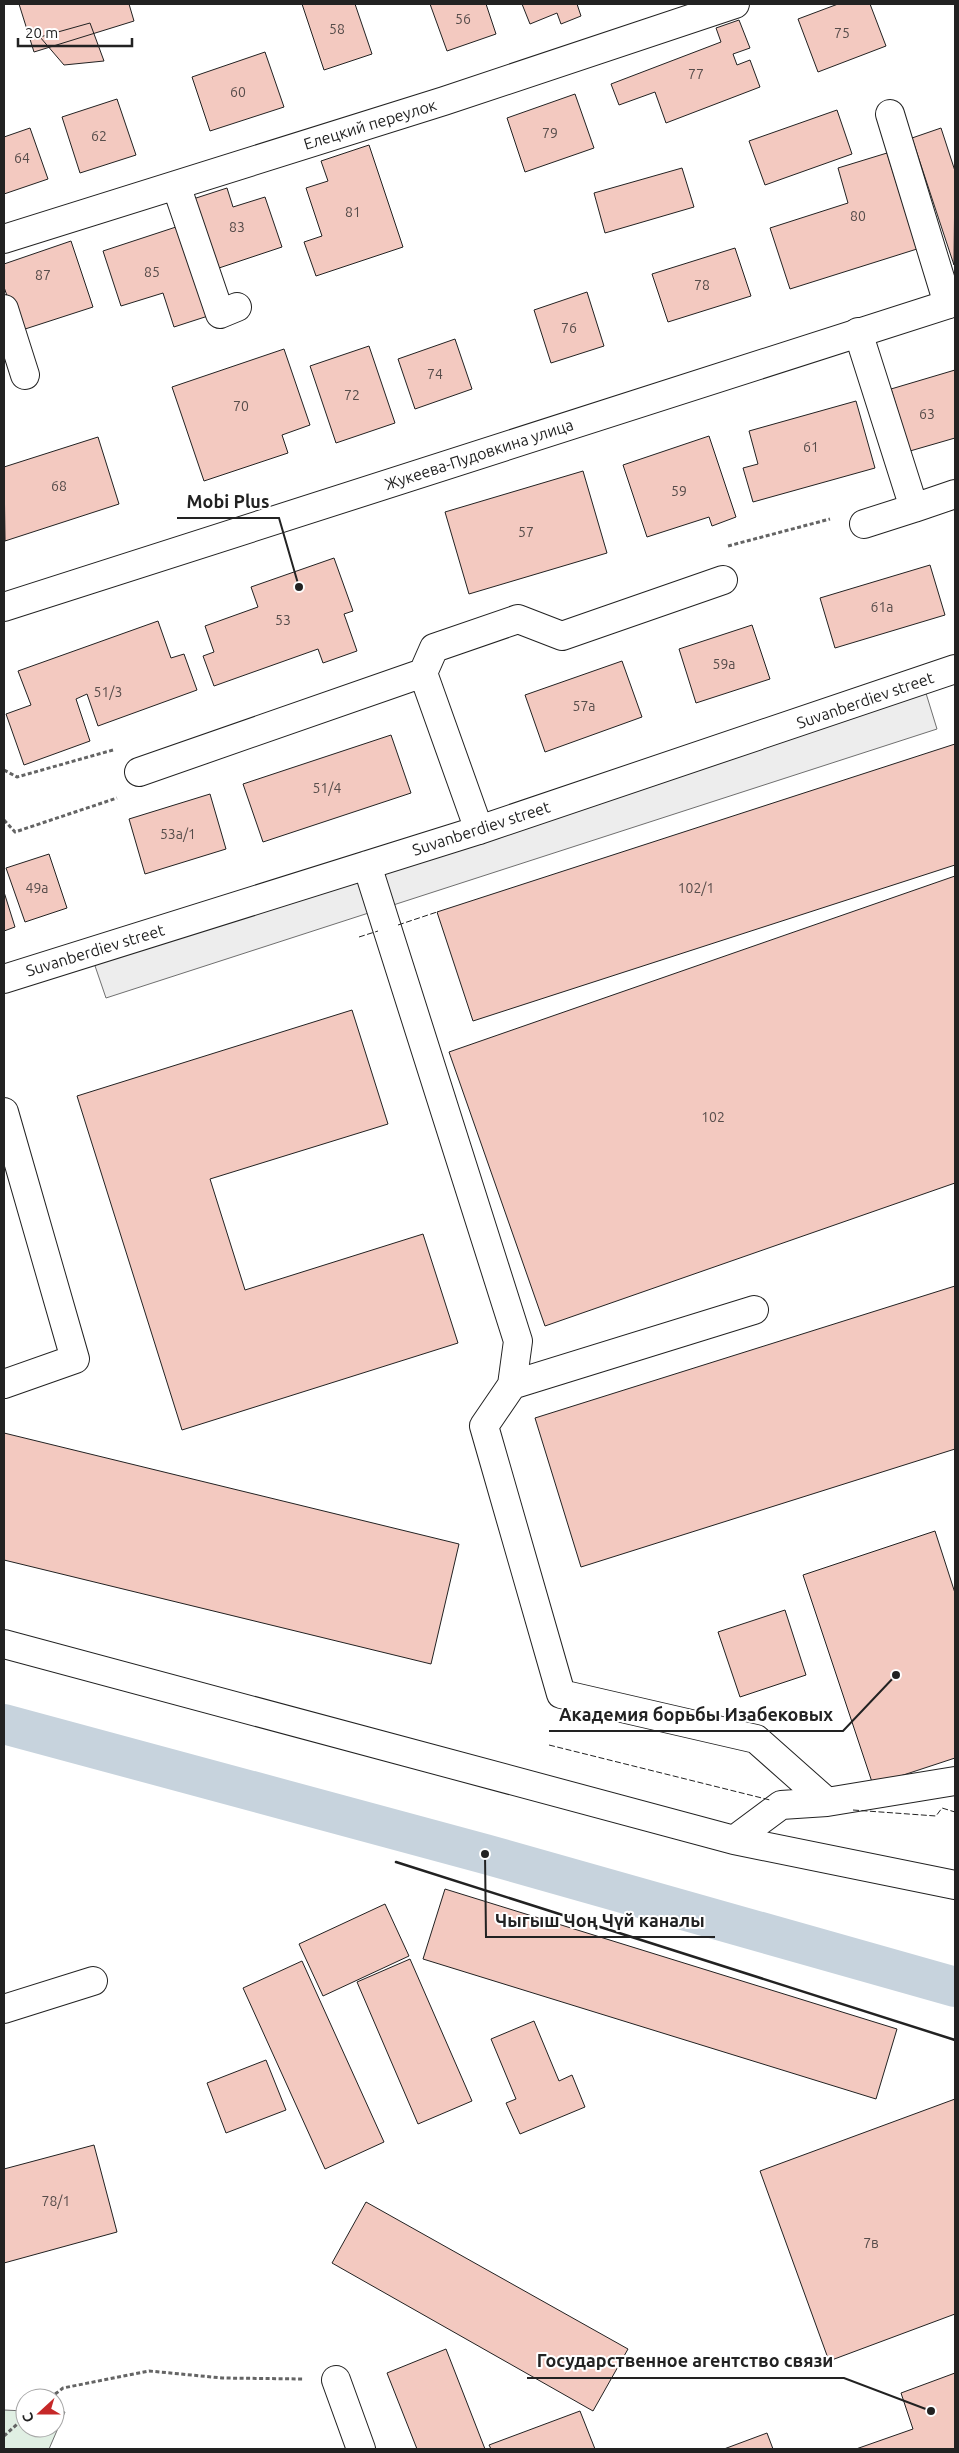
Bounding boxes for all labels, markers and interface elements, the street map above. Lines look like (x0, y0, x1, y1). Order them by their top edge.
house number: 56 (455, 11, 471, 27)
scale bar (18, 15, 131, 47)
house number: 58 (329, 21, 345, 37)
text: 20 m (25, 24, 58, 41)
house number: 75 (834, 25, 850, 41)
house number: 77 (688, 66, 704, 82)
house number: 60 (230, 84, 246, 100)
street label: Елецкий переулок (301, 95, 439, 153)
house number: 79 (542, 125, 558, 141)
house number: 62 (91, 128, 107, 144)
house number: 64 (14, 150, 30, 166)
house number: 81 (345, 204, 361, 220)
house number: 80 (850, 208, 866, 224)
house number: 83 (229, 219, 245, 235)
house number: 85 (144, 264, 160, 280)
house number: 87 (35, 267, 51, 283)
house number: 78 (694, 277, 710, 293)
house number: 76 (561, 320, 577, 336)
house number: 74 (427, 366, 443, 382)
house number: 72 (344, 387, 360, 403)
house number: 70 (233, 398, 249, 414)
house number: 63 (919, 406, 935, 422)
street label: Жукеева-Пудовкина улица (382, 415, 576, 493)
house number: 61 (803, 439, 819, 455)
house number: 68 (51, 478, 67, 494)
house number: 59 (671, 483, 687, 499)
callout: Mobi Plus (177, 485, 279, 518)
text: Mobi Plus (187, 491, 269, 511)
house number: 57 (518, 524, 534, 540)
house number: 61a (871, 599, 894, 615)
house number: 53 (275, 612, 291, 628)
house number: 59a (713, 656, 736, 672)
street label: Suvanberdiev street (794, 668, 937, 732)
house number: 51/3 (94, 684, 122, 700)
house number: 57a (573, 698, 596, 714)
house number: 51/4 (313, 780, 342, 796)
street label: Suvanberdiev street (410, 797, 553, 859)
house number: 53а/1 (160, 826, 196, 842)
house number: 49а (26, 880, 49, 896)
house number: 102/1 (678, 880, 714, 896)
street label: Suvanberdiev street (24, 920, 167, 980)
house number: 102 (701, 1109, 725, 1125)
callout: Академия борьбы Изабековых (549, 1698, 843, 1731)
text: Академия борьбы Изабековых (559, 1704, 833, 1724)
callout: Чыгыш Чоң Чүй каналы (486, 1904, 715, 1937)
text: Чыгыш Чоң Чүй каналы (495, 1910, 705, 1930)
house number: 78/1 (42, 2193, 70, 2209)
house number: 7в (863, 2235, 879, 2251)
callout: Государственное агентство связи (527, 2345, 844, 2378)
text: Государственное агентство связи (537, 2350, 833, 2370)
north arrow (15, 2388, 65, 2438)
text: С (19, 2411, 37, 2425)

